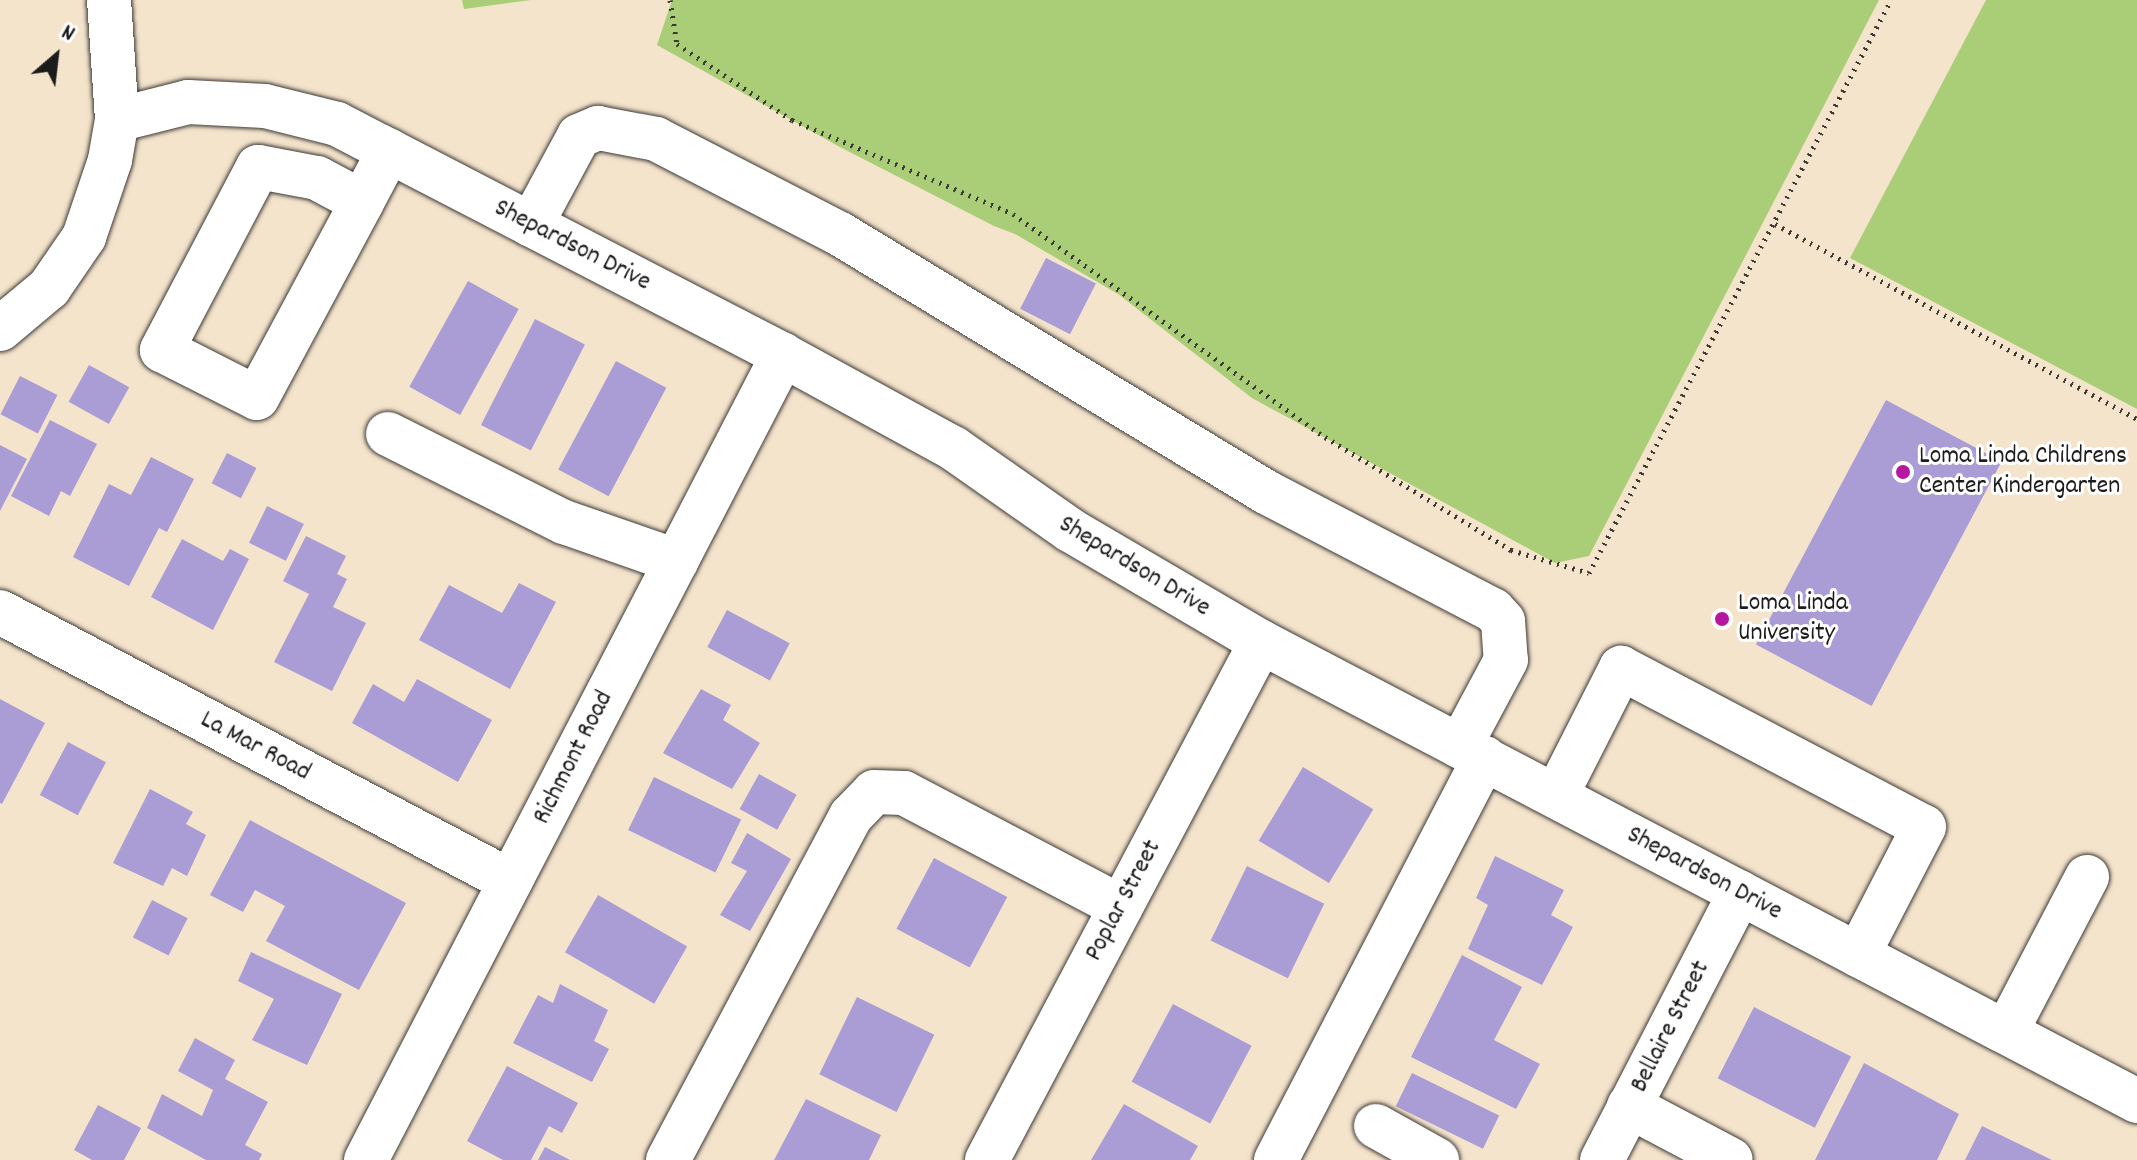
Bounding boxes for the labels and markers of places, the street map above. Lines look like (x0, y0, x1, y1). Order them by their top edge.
place label: Loma Linda Childrens Center Kindergarten (1919, 441, 2127, 502)
marker: Loma Linda Childrens Center Kindergarten (1894, 463, 1912, 481)
place label: Loma Linda University (1738, 588, 1848, 650)
marker: Loma Linda University (1713, 610, 1731, 628)

